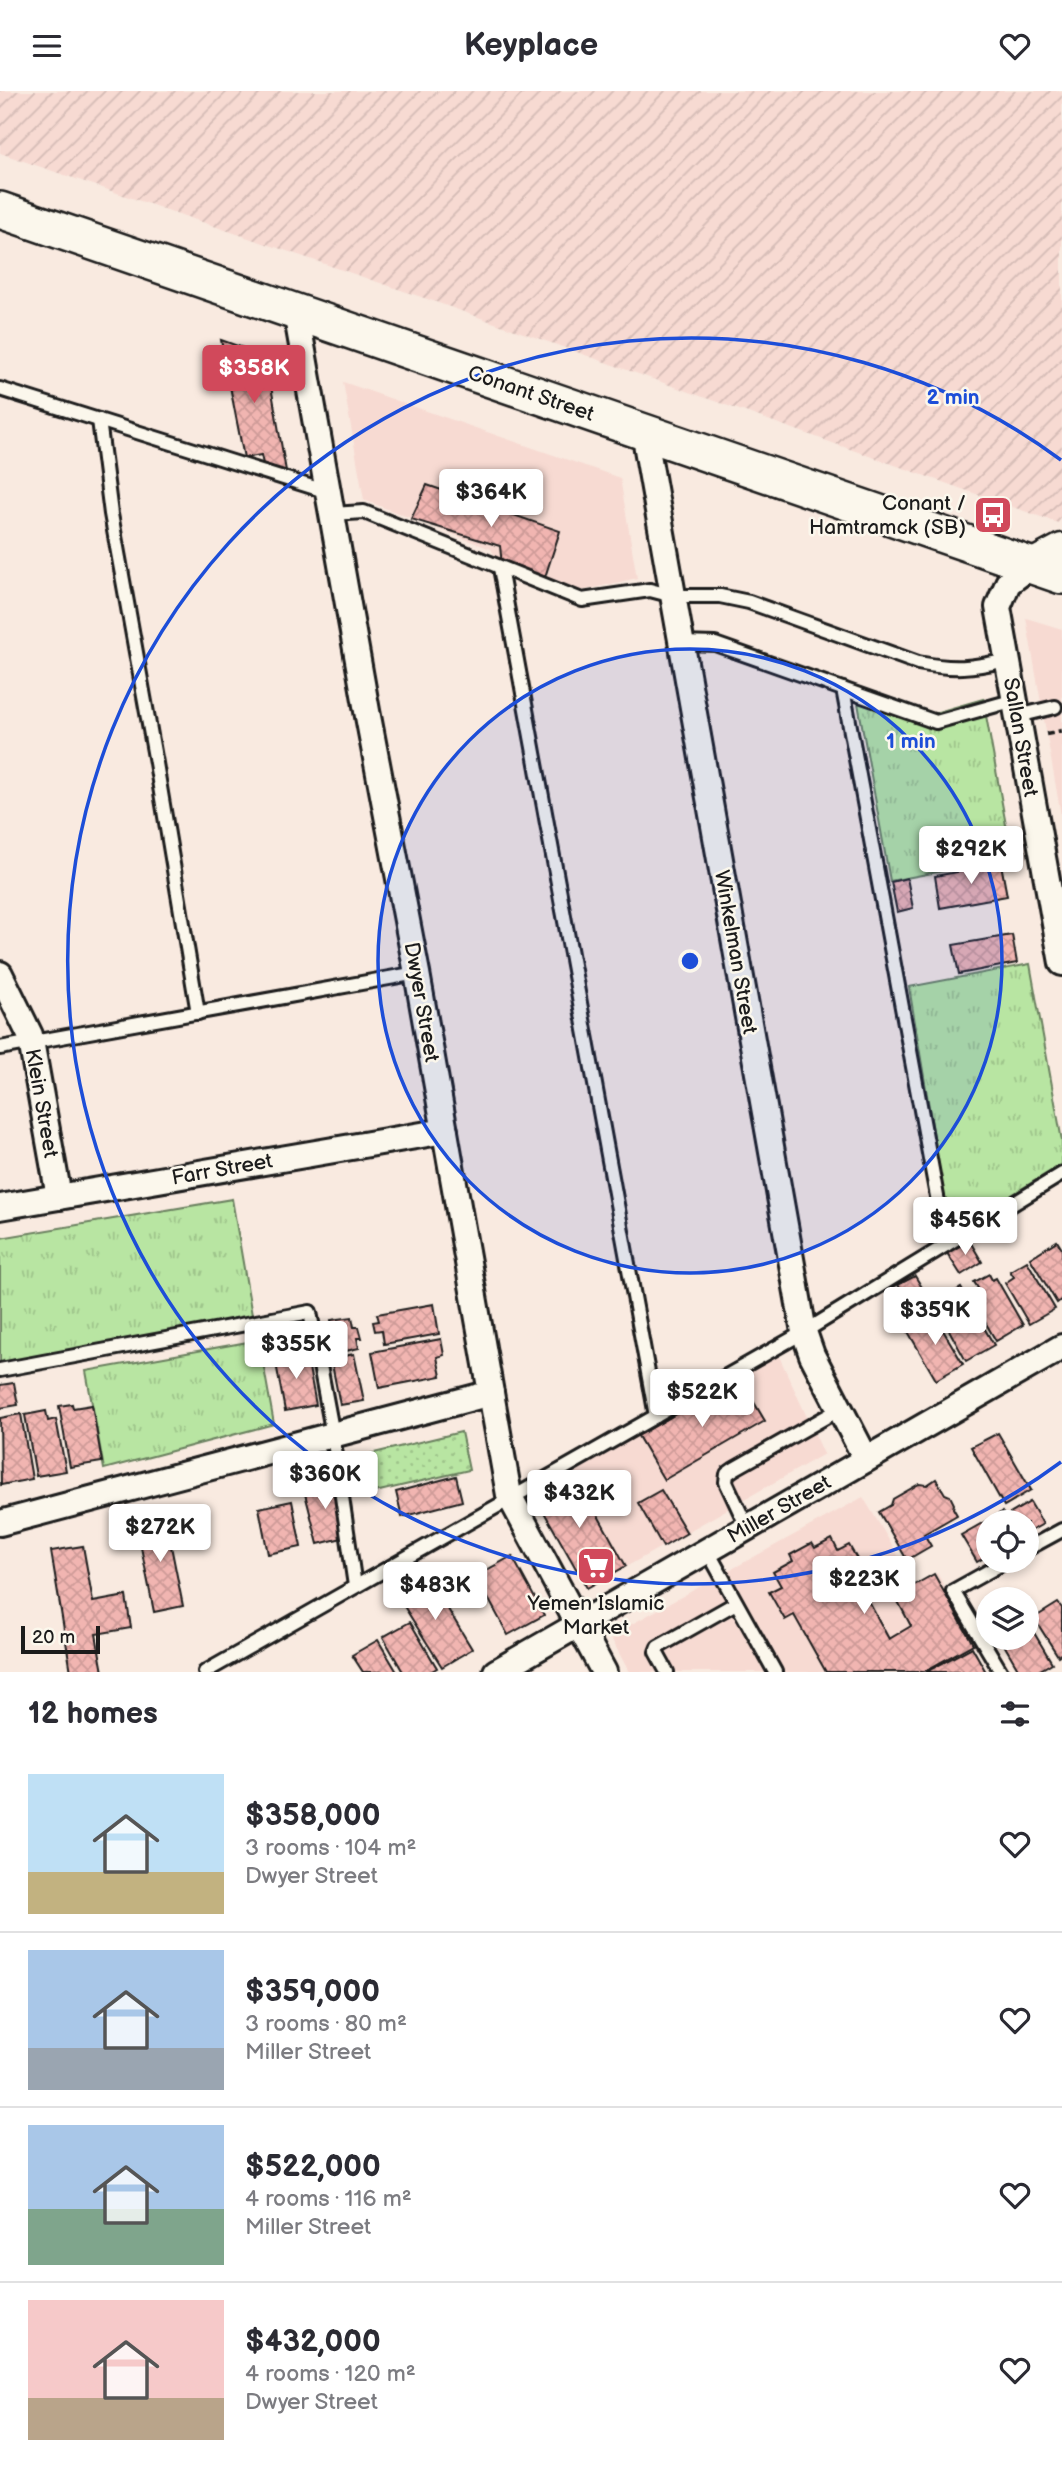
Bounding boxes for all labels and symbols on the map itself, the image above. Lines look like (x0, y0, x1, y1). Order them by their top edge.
pin: $358K (205, 345, 303, 405)
street label: Conant Street (464, 360, 598, 427)
text: 2 min (926, 385, 980, 410)
pin: $364K (442, 469, 540, 529)
place label: Conant / Hamtramck (SB) (809, 491, 966, 540)
bus stop icon: Conant / Hamtramck (SB) (972, 494, 1014, 536)
street label: Sallan Street (998, 676, 1043, 799)
text: 1 min (886, 729, 936, 754)
pin: $292K (922, 827, 1020, 886)
street label: Winkelman Street (709, 868, 762, 1037)
street label: Dwyer Street (399, 940, 444, 1064)
centre of rings (678, 949, 702, 973)
street label: Klein Street (20, 1047, 63, 1160)
street label: Farr Street (170, 1148, 275, 1191)
pin: $456K (916, 1197, 1014, 1257)
pin: $359K (886, 1287, 984, 1347)
pin: $355K (247, 1321, 345, 1381)
pin: $522K (653, 1369, 751, 1429)
pin: $360K (276, 1451, 374, 1511)
street label: Miller Street (723, 1470, 836, 1549)
pin: $432K (530, 1471, 628, 1530)
pin: $272K (111, 1505, 209, 1564)
supermarket icon: Yemen Islamic Market (575, 1545, 617, 1587)
pin: $223K (815, 1557, 913, 1616)
pin: $483K (386, 1563, 484, 1622)
place label: Yemen Islamic Market (526, 1591, 665, 1640)
scale bar (21, 1623, 100, 1655)

